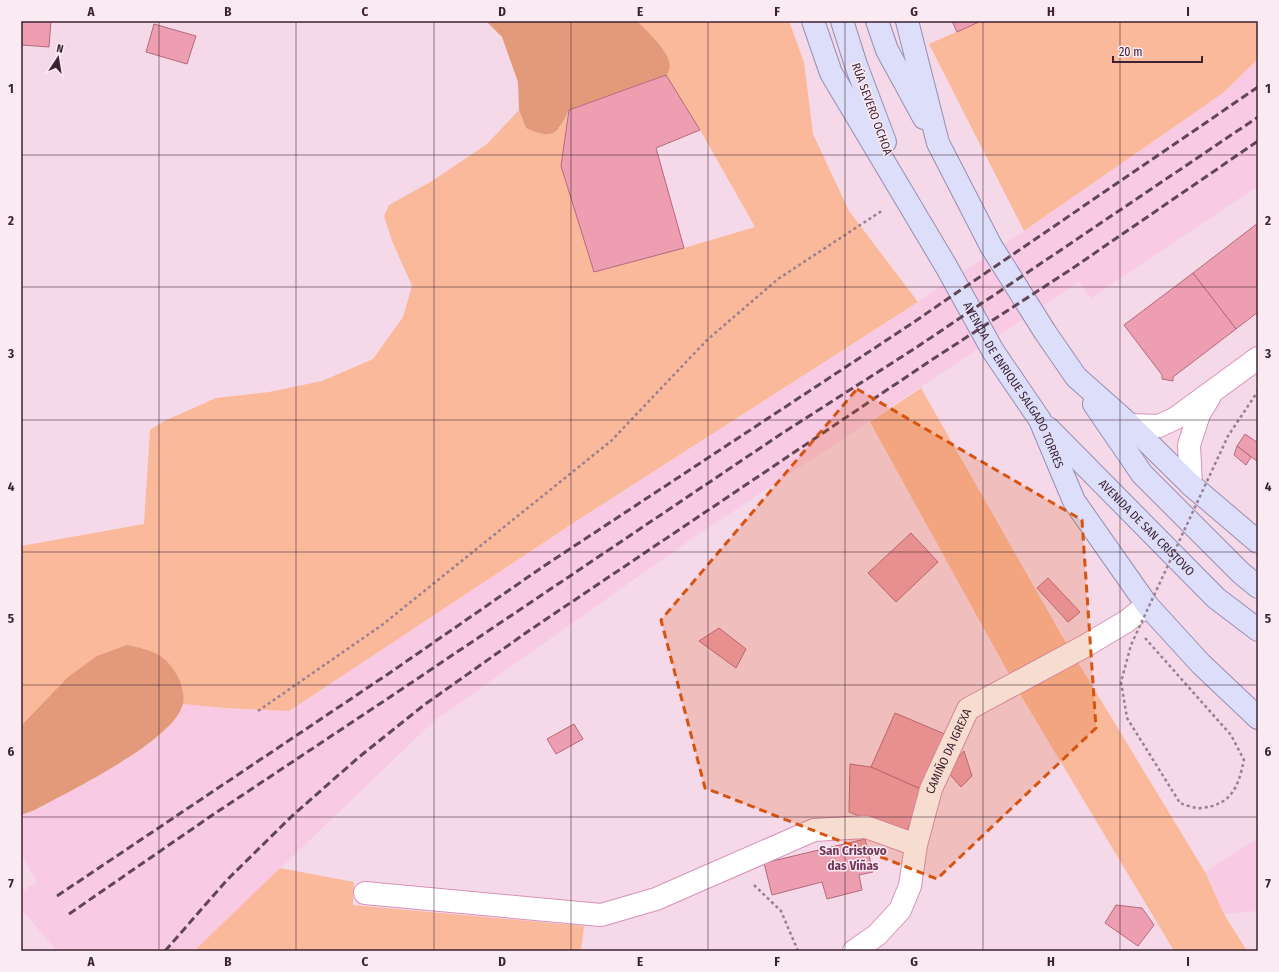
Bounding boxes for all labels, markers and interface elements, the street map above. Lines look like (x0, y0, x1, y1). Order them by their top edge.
text: A (86, 4, 95, 19)
text: B (224, 4, 232, 19)
text: C (362, 4, 369, 19)
text: D (498, 4, 506, 19)
text: E (637, 4, 643, 19)
text: F (774, 4, 780, 19)
text: G (910, 4, 918, 19)
text: H (1047, 4, 1055, 19)
text: I (1186, 4, 1190, 19)
north arrow (38, 38, 78, 78)
scale bar (1113, 38, 1202, 64)
text: N (55, 42, 65, 56)
text: 20 m (1119, 45, 1143, 59)
street label: RÚA SEVERO OCHOA (849, 61, 896, 158)
text: 1 (8, 81, 14, 96)
text: 1 (1265, 81, 1271, 96)
text: 2 (7, 213, 14, 228)
text: 2 (1264, 213, 1271, 228)
street label: AVENIDA DE ENRIQUE SALGADO TORRES (960, 299, 1067, 471)
text: 3 (7, 346, 14, 361)
text: 3 (1264, 346, 1271, 361)
street label: AVENIDA DE SAN CRISTOVO (1096, 476, 1197, 579)
text: 4 (8, 479, 15, 494)
text: 4 (1265, 479, 1272, 494)
text: 5 (8, 611, 14, 626)
text: 5 (1265, 611, 1271, 626)
street label: CAMIÑO DA IGREXA (923, 706, 974, 795)
text: 6 (8, 744, 15, 759)
text: 6 (1265, 744, 1272, 759)
district label: San Cristovo das Viñas (819, 843, 887, 873)
text: 7 (8, 876, 14, 891)
text: 7 (1265, 876, 1271, 891)
text: A (86, 954, 95, 969)
text: B (224, 954, 232, 969)
text: C (362, 954, 369, 969)
text: D (498, 954, 506, 969)
text: E (637, 954, 643, 969)
text: F (774, 954, 780, 969)
text: G (910, 954, 918, 969)
text: H (1047, 954, 1055, 969)
text: I (1186, 954, 1190, 969)

